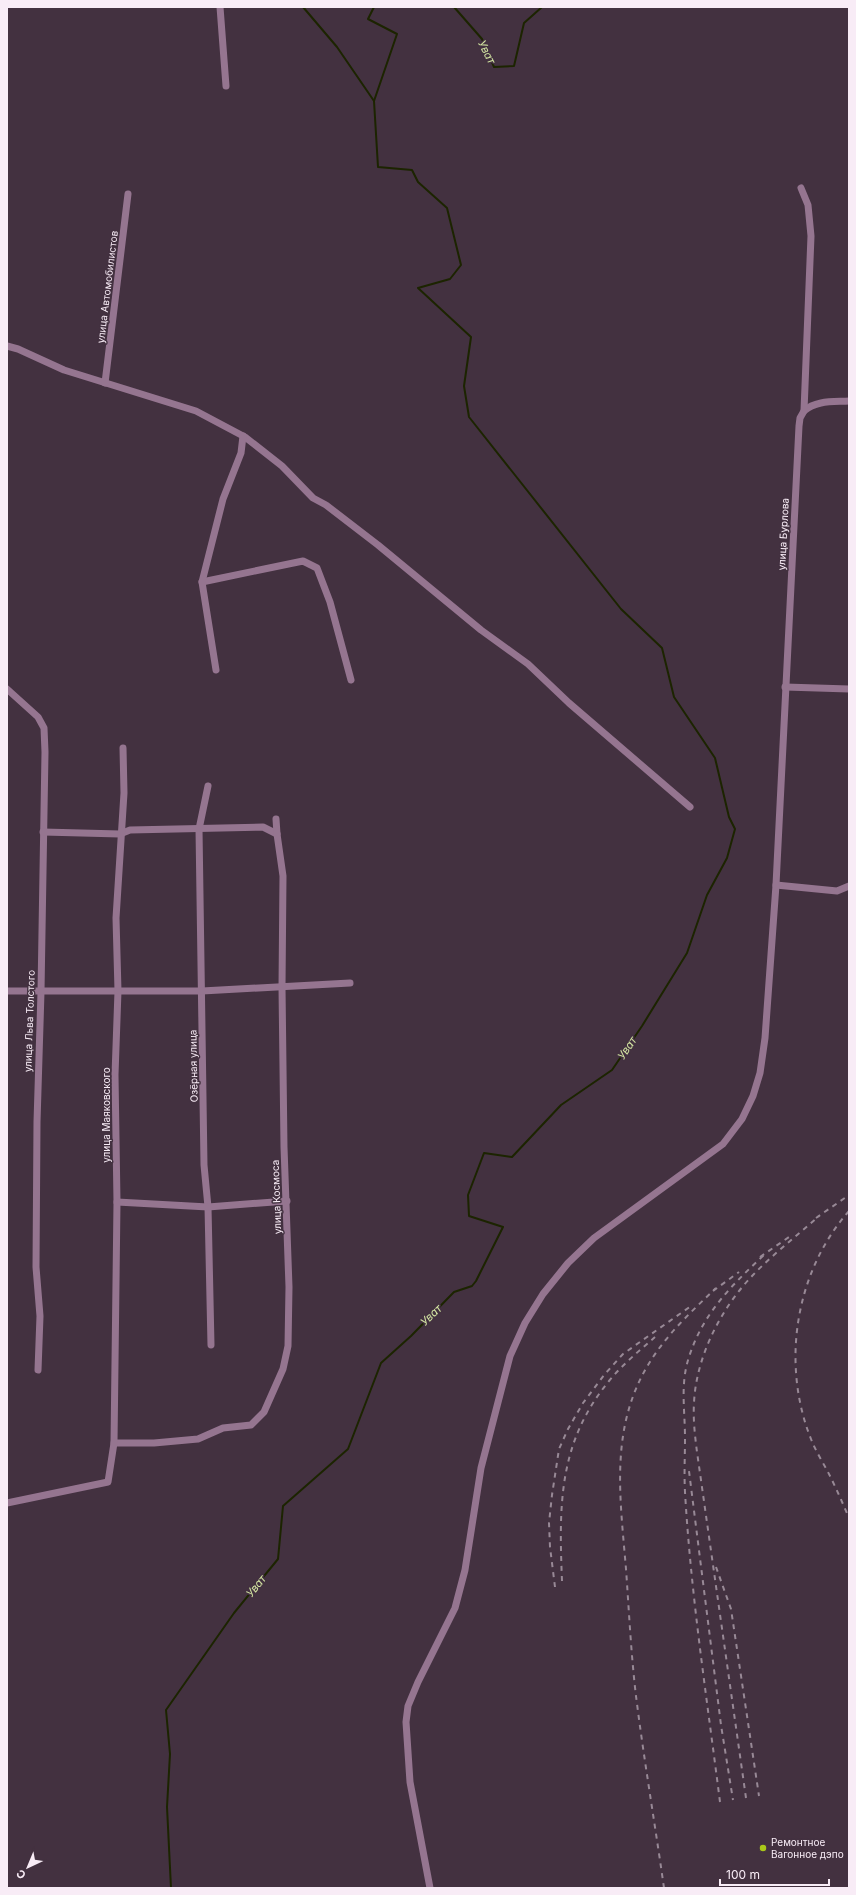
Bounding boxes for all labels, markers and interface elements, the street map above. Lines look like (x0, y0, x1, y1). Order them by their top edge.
water label: Уват (475, 38, 499, 67)
street label: улица Автомобилистов (94, 230, 120, 344)
street label: улица Бурлова (775, 498, 791, 570)
street label: улица Льва Толстого (21, 970, 37, 1072)
street label: Озёрная улица (186, 1029, 200, 1103)
water label: Уват (614, 1033, 640, 1062)
street label: улица Маяковского (100, 1067, 112, 1163)
street label: улица Космоса (269, 1160, 283, 1234)
water label: Уват (417, 1301, 445, 1329)
water label: Уват (243, 1571, 270, 1600)
place label: Ремонтное Вагонное дэпо (771, 1836, 844, 1860)
marker: Ремонтное Вагонное дэпо (758, 1843, 768, 1853)
north arrow (8, 1847, 48, 1887)
scale bar (720, 1861, 829, 1887)
text: С (13, 1866, 29, 1882)
text: 100 m (726, 1867, 760, 1882)

